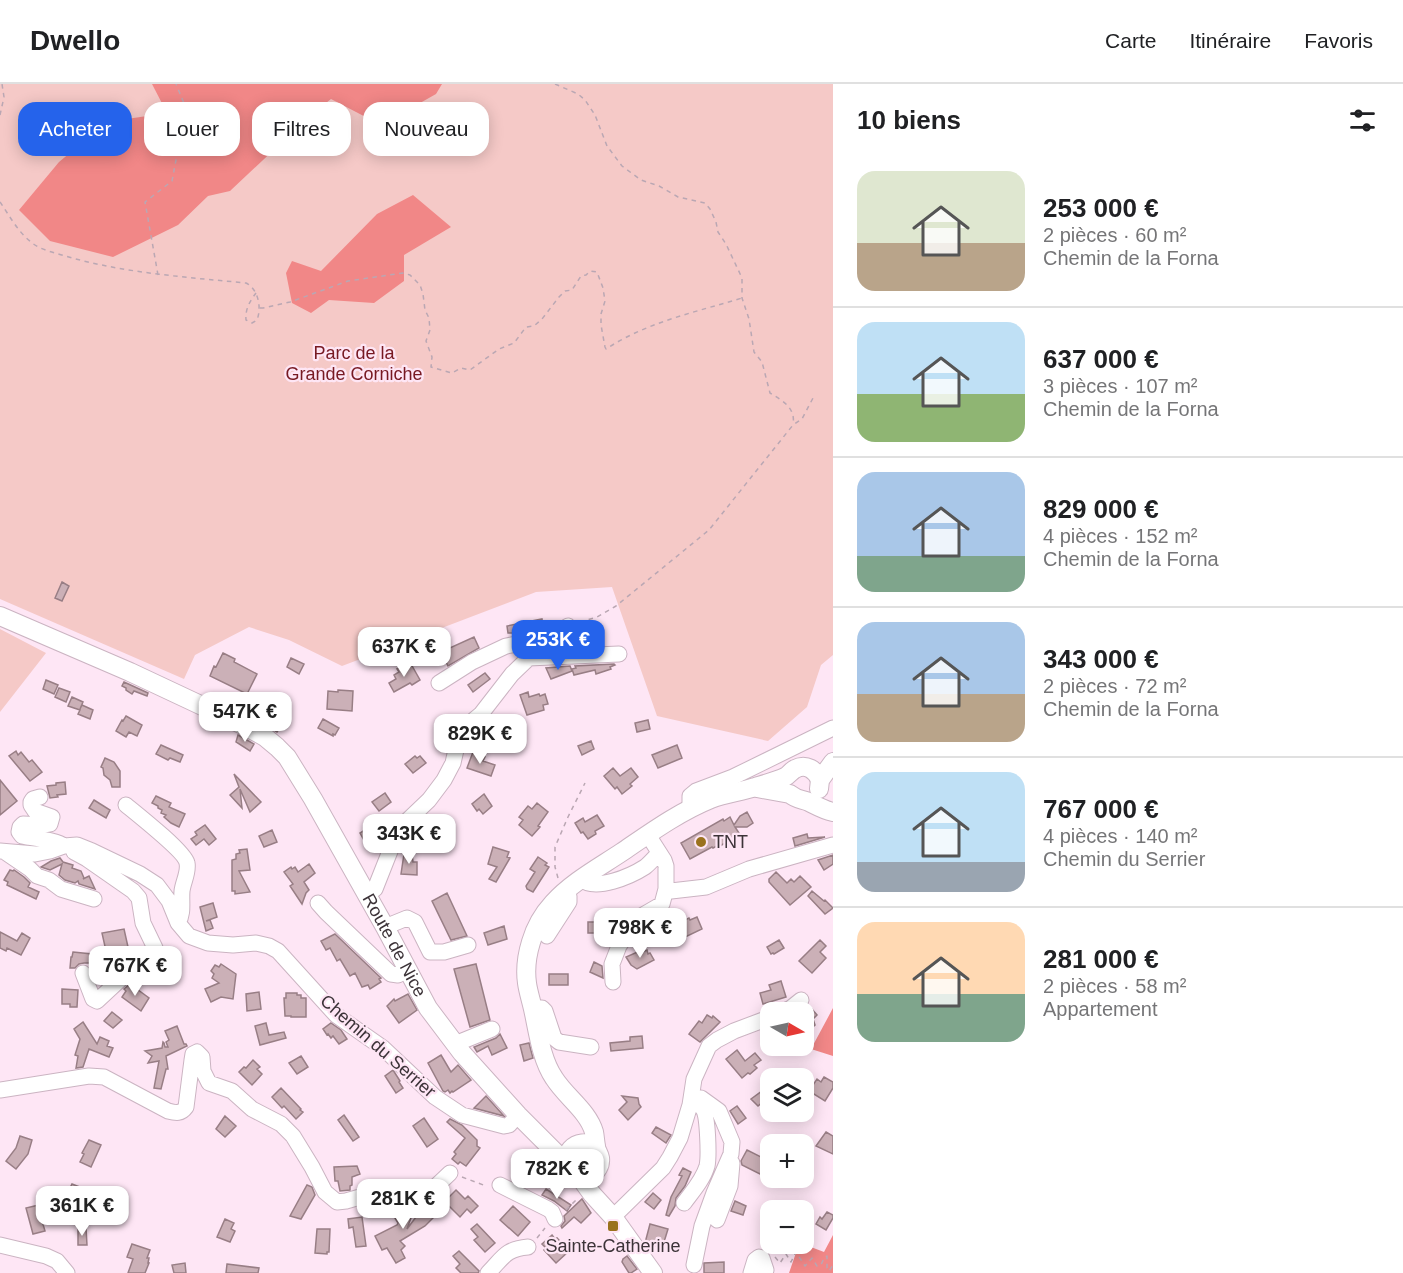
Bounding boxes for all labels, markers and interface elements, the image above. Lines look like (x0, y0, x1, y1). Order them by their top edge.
text: Dwello (30, 25, 120, 56)
text: Carte (1105, 29, 1156, 52)
text: Itinéraire (1189, 29, 1271, 52)
text: Favoris (1304, 29, 1373, 52)
chip: Acheter (18, 102, 132, 156)
chip: Louer (144, 102, 240, 156)
chip: Filtres (252, 102, 351, 156)
chip: Nouveau (363, 102, 489, 156)
icon: filters (1346, 104, 1379, 137)
text: 10 biens (857, 105, 961, 135)
text: 253 000 € (1043, 193, 1159, 223)
icon: home (905, 195, 977, 267)
text: 2 pièces · 60 m² (1043, 224, 1186, 246)
text: Chemin de la Forna (1043, 247, 1219, 269)
park label: Parc de la Grande Corniche (285, 343, 423, 384)
text: 637 000 € (1043, 344, 1159, 374)
icon: home (905, 346, 977, 418)
text: 3 pièces · 107 m² (1043, 375, 1198, 397)
text: Chemin de la Forna (1043, 398, 1219, 420)
text: 829 000 € (1043, 494, 1159, 524)
icon: home (905, 496, 977, 568)
text: 4 pièces · 152 m² (1043, 525, 1198, 547)
text: Chemin de la Forna (1043, 548, 1219, 570)
pin: 253K € (509, 620, 607, 671)
pin: 637K € (355, 627, 453, 678)
text: 253K € (526, 628, 590, 650)
text: 637K € (372, 635, 436, 657)
text: 343 000 € (1043, 644, 1159, 674)
icon: home (905, 646, 977, 718)
text: 2 pièces · 72 m² (1043, 675, 1186, 697)
pin: 547K € (196, 692, 294, 743)
text: Chemin de la Forna (1043, 698, 1219, 720)
text: 547K € (213, 700, 277, 722)
pin: 829K € (431, 714, 529, 765)
text: 829K € (448, 722, 512, 744)
text: 767 000 € (1043, 794, 1159, 824)
icon: home (905, 796, 977, 868)
pin: 343K € (360, 814, 458, 865)
text: 343K € (377, 822, 441, 844)
text: 4 pièces · 140 m² (1043, 825, 1198, 847)
place label: TNT (713, 832, 748, 852)
marker: TNT (694, 835, 708, 849)
text: Chemin du Serrier (1043, 848, 1205, 870)
street label: Route de Nice (358, 890, 430, 1000)
pin: 798K € (591, 908, 689, 959)
text: 798K € (608, 916, 672, 938)
text: 281 000 € (1043, 944, 1159, 974)
pin: 767K € (86, 946, 184, 997)
icon: home (905, 946, 977, 1018)
text: 767K € (103, 954, 167, 976)
text: 2 pièces · 58 m² (1043, 975, 1186, 997)
street label: Chemin du Serrier (316, 991, 440, 1101)
text: Appartement (1043, 998, 1158, 1020)
north arrow (760, 1002, 814, 1056)
map controls (760, 1002, 814, 1254)
button: layers (760, 1068, 814, 1122)
button: + (760, 1134, 814, 1188)
pin: 782K € (508, 1149, 606, 1200)
text: 782K € (525, 1157, 589, 1179)
pin: 281K € (354, 1179, 452, 1230)
pin: 361K € (33, 1186, 131, 1237)
text: 281K € (371, 1187, 435, 1209)
text: 361K € (50, 1194, 114, 1216)
button: − (760, 1200, 814, 1254)
marker: Sainte-Catherine (606, 1219, 620, 1233)
place label: Sainte-Catherine (545, 1236, 681, 1256)

